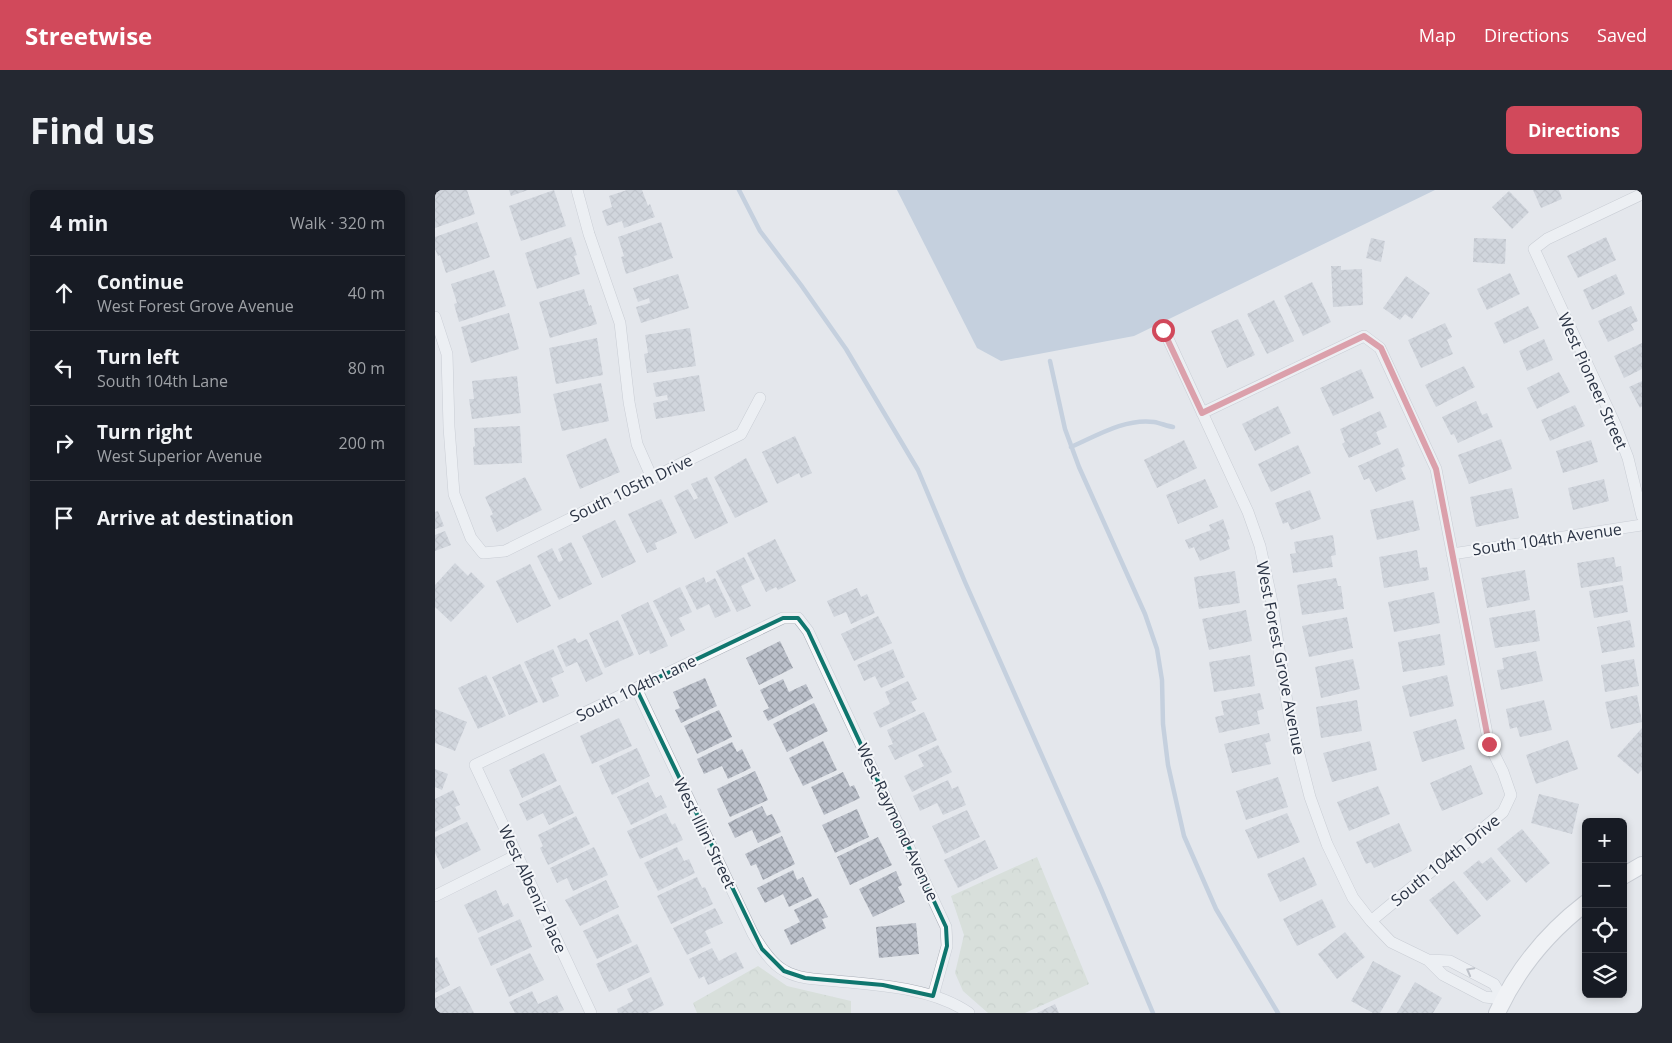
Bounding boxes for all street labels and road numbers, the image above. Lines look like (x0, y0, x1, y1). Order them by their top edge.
street label: West Pioneer Street (1553, 309, 1633, 453)
street label: South 105th Drive (566, 449, 696, 527)
street label: South 104th Avenue (1471, 518, 1623, 560)
street label: West Forest Grove Avenue (1251, 559, 1311, 757)
street label: South 104th Lane (572, 649, 700, 727)
street label: West Raymond Avenue (852, 739, 944, 905)
street label: West Illini Street (669, 774, 741, 892)
street label: South 104th Drive (1386, 809, 1504, 911)
street label: West Albeniz Place (494, 821, 572, 957)

